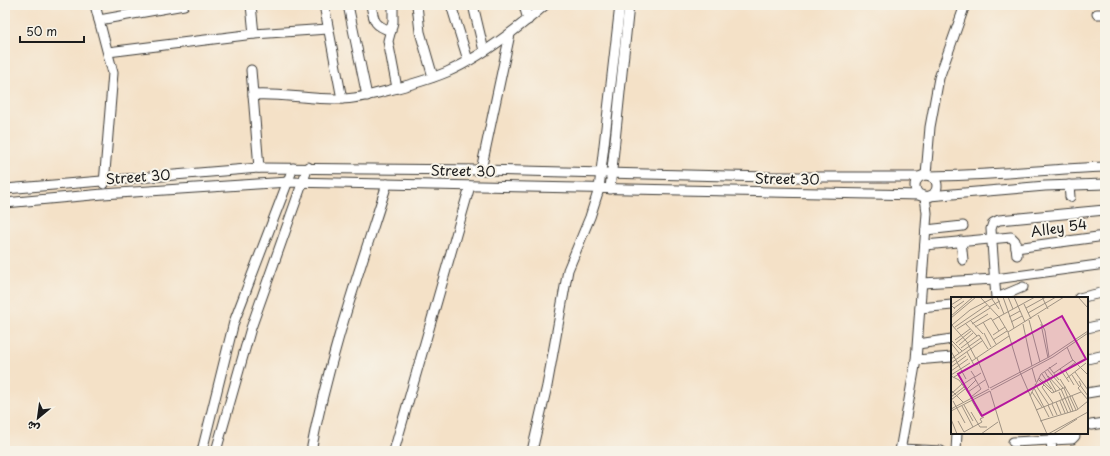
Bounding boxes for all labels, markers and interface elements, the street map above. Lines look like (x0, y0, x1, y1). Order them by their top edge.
scale bar (20, 18, 84, 44)
text: 50 m (26, 22, 57, 40)
street label: Street 30 (430, 159, 496, 182)
street label: Street 30 (105, 164, 171, 189)
street label: Street 30 (754, 167, 820, 190)
street label: Alley 54 (1029, 213, 1088, 242)
inset map (951, 297, 1088, 434)
north arrow (18, 398, 58, 438)
text: ش (23, 417, 42, 438)

